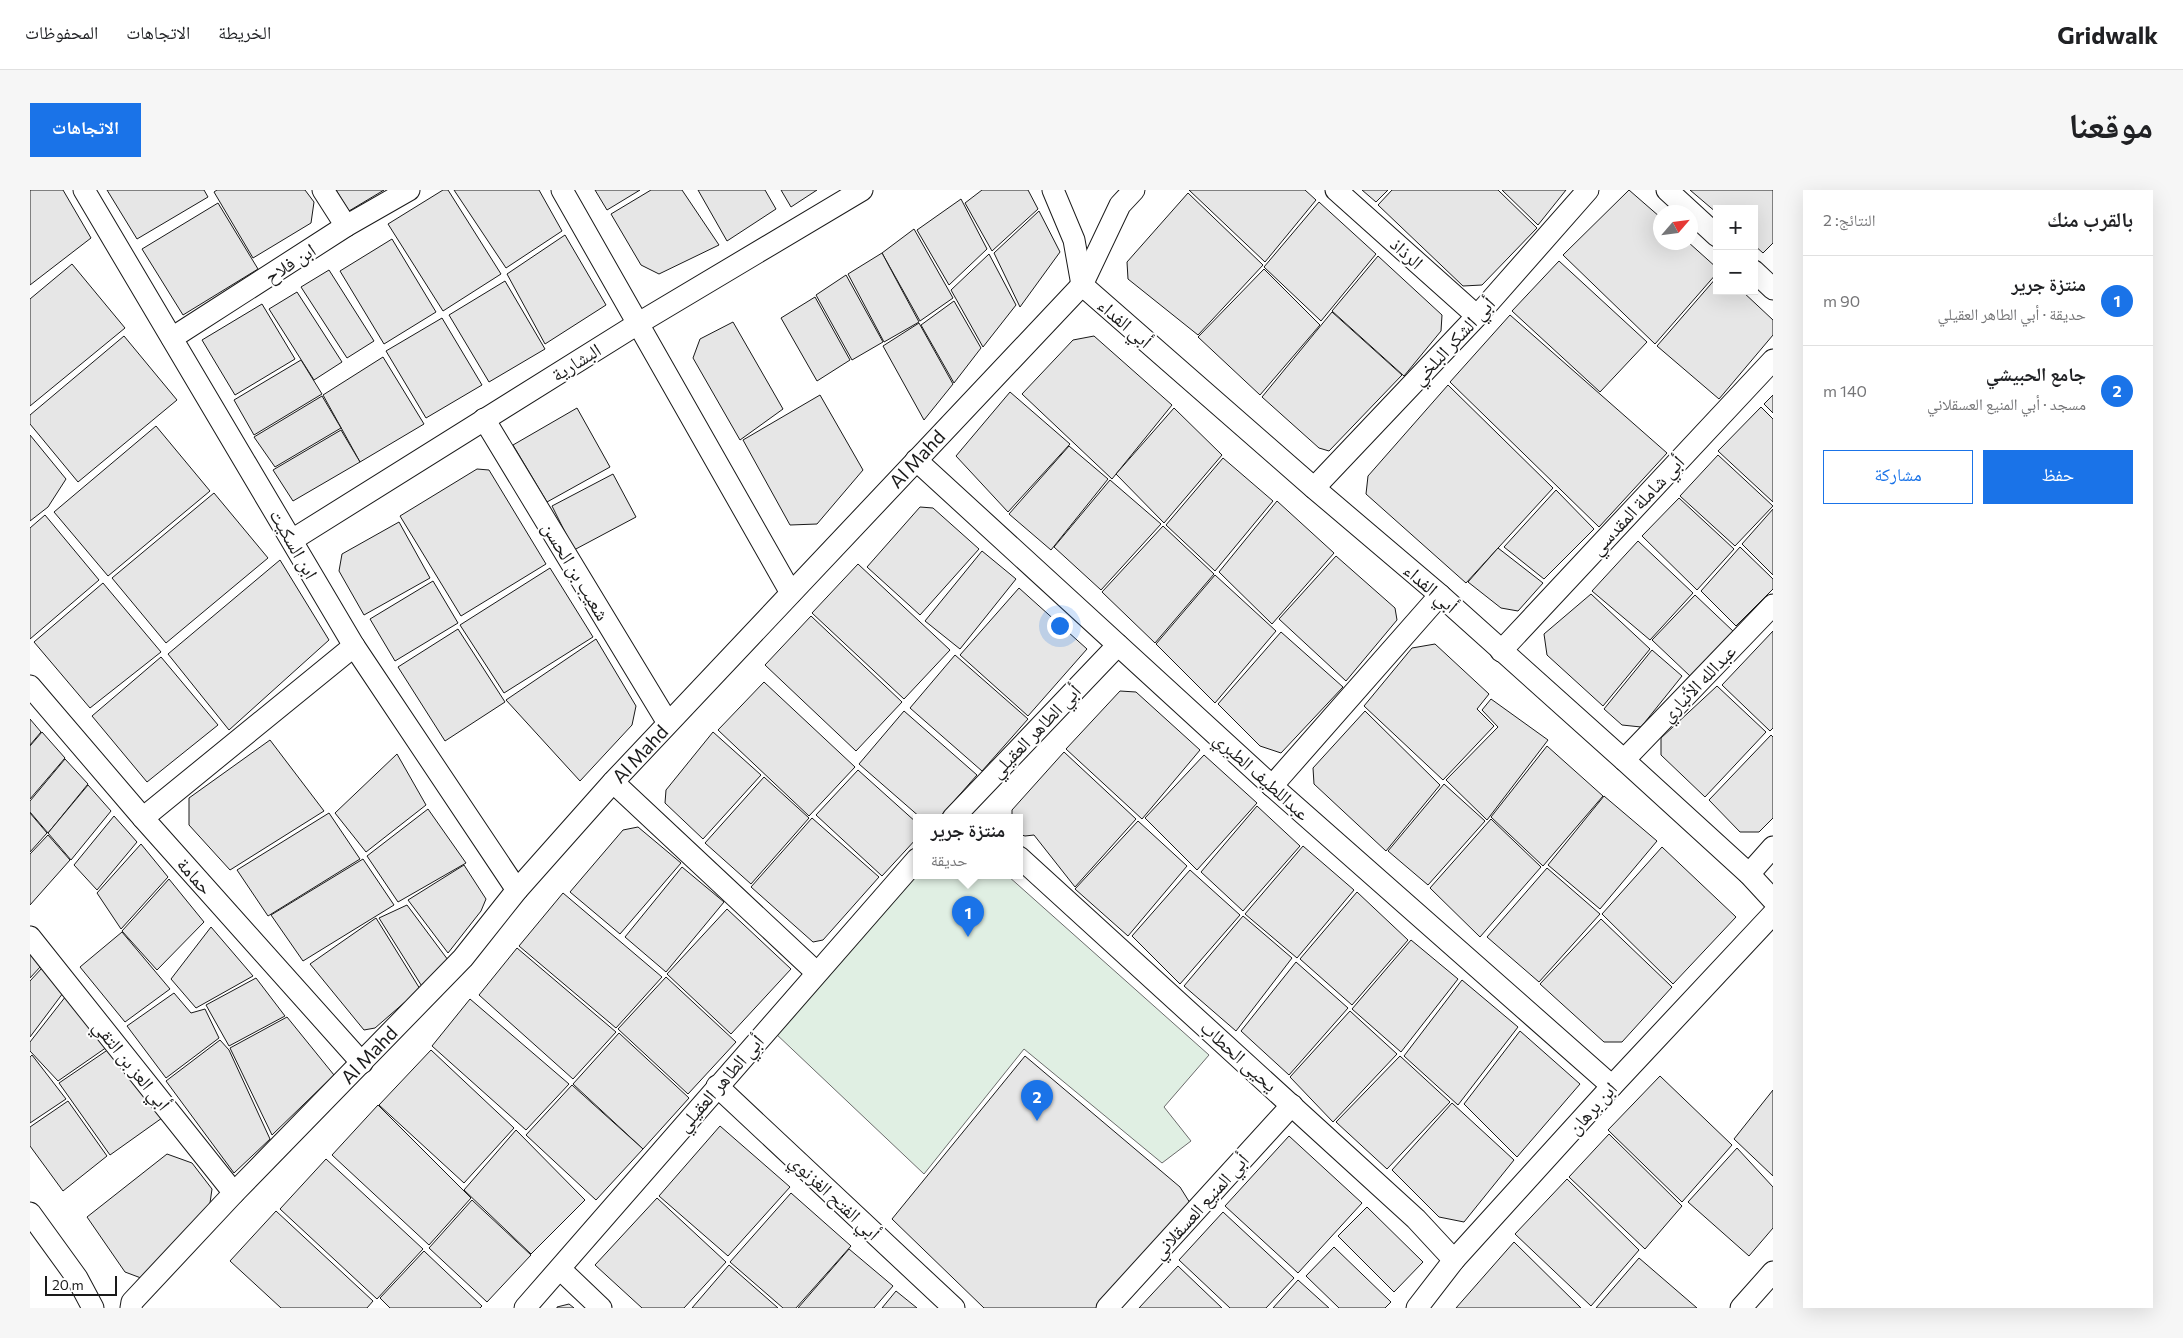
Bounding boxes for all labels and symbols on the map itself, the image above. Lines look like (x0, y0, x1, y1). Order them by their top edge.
north arrow (1653, 205, 1698, 250)
street label: الرذاذ (1385, 232, 1429, 274)
street label: ابن فلاح (260, 238, 320, 288)
street label: أبي الشكر البلخي (1406, 292, 1503, 393)
street label: أبي الفداء (1090, 293, 1157, 356)
street label: البشارية (547, 338, 605, 386)
street label: Al Mahd (884, 425, 949, 493)
street label: أبي شاملة المقدسي (1585, 450, 1692, 562)
street label: ابن السكيت (264, 505, 324, 583)
street label: شعيب بن الحسن (537, 517, 615, 625)
street label: أبي الفداء (1396, 558, 1463, 621)
your location (1047, 613, 1073, 639)
street label: عبدالله الأنباري (1655, 639, 1744, 729)
street label: أبي الطاهر العقيلي (984, 679, 1088, 786)
street label: Al Mahd (607, 720, 672, 788)
street label: عبداللطيف الطبري (1207, 727, 1315, 828)
street label: حمامة (173, 852, 218, 899)
pin: 1 (952, 896, 984, 937)
street label: أبي العز بن التقي (85, 1015, 176, 1118)
street label: يحيى الحطاب (1196, 1015, 1283, 1097)
street label: Al Mahd (336, 1021, 402, 1088)
street label: أبي الطاهر العقيلي (671, 1029, 772, 1139)
street label: ابن برهان (1562, 1077, 1622, 1139)
pin: 2 (1021, 1080, 1053, 1121)
street label: أبي المنيع العسقلاني (1146, 1148, 1257, 1266)
street label: أبي الفتح الغزنوي (782, 1149, 885, 1248)
scale bar (45, 1273, 118, 1296)

